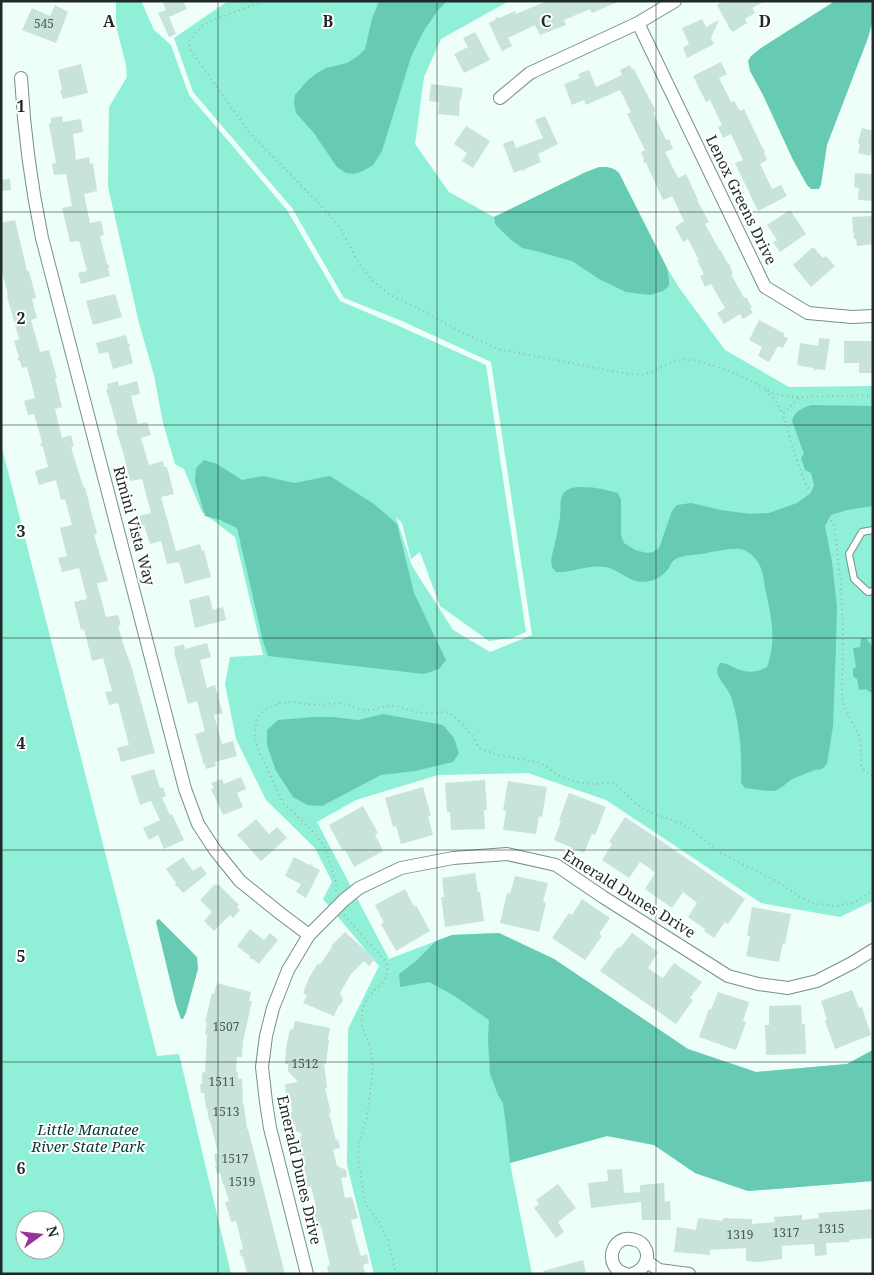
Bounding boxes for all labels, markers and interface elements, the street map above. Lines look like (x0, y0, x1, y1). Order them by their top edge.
text: A (103, 10, 116, 32)
text: B (323, 10, 334, 32)
text: C (541, 10, 552, 32)
text: D (759, 10, 771, 32)
house number: 545 (34, 15, 54, 32)
text: 1 (16, 95, 26, 117)
street label: Lenox Greens Drive (702, 131, 782, 268)
text: 2 (16, 307, 26, 329)
street label: Rimini Vista Way (109, 464, 161, 588)
text: 3 (16, 520, 26, 542)
text: 4 (16, 732, 26, 754)
street label: Emerald Dunes Drive (559, 844, 700, 942)
text: 5 (16, 945, 26, 967)
house number: 1507 (213, 1018, 240, 1035)
house number: 1512 (292, 1055, 318, 1072)
house number: 1511 (209, 1073, 235, 1090)
street label: Emerald Dunes Drive (273, 1093, 327, 1246)
house number: 1513 (213, 1103, 240, 1120)
park label: Little Manatee River State Park (30, 1119, 145, 1156)
house number: 1517 (222, 1150, 249, 1167)
text: 6 (16, 1157, 26, 1179)
house number: 1519 (229, 1173, 255, 1190)
north arrow (15, 1210, 65, 1260)
house number: 1315 (818, 1220, 844, 1237)
text: N (42, 1224, 64, 1239)
house number: 1317 (773, 1224, 800, 1241)
house number: 1319 (727, 1226, 753, 1243)

